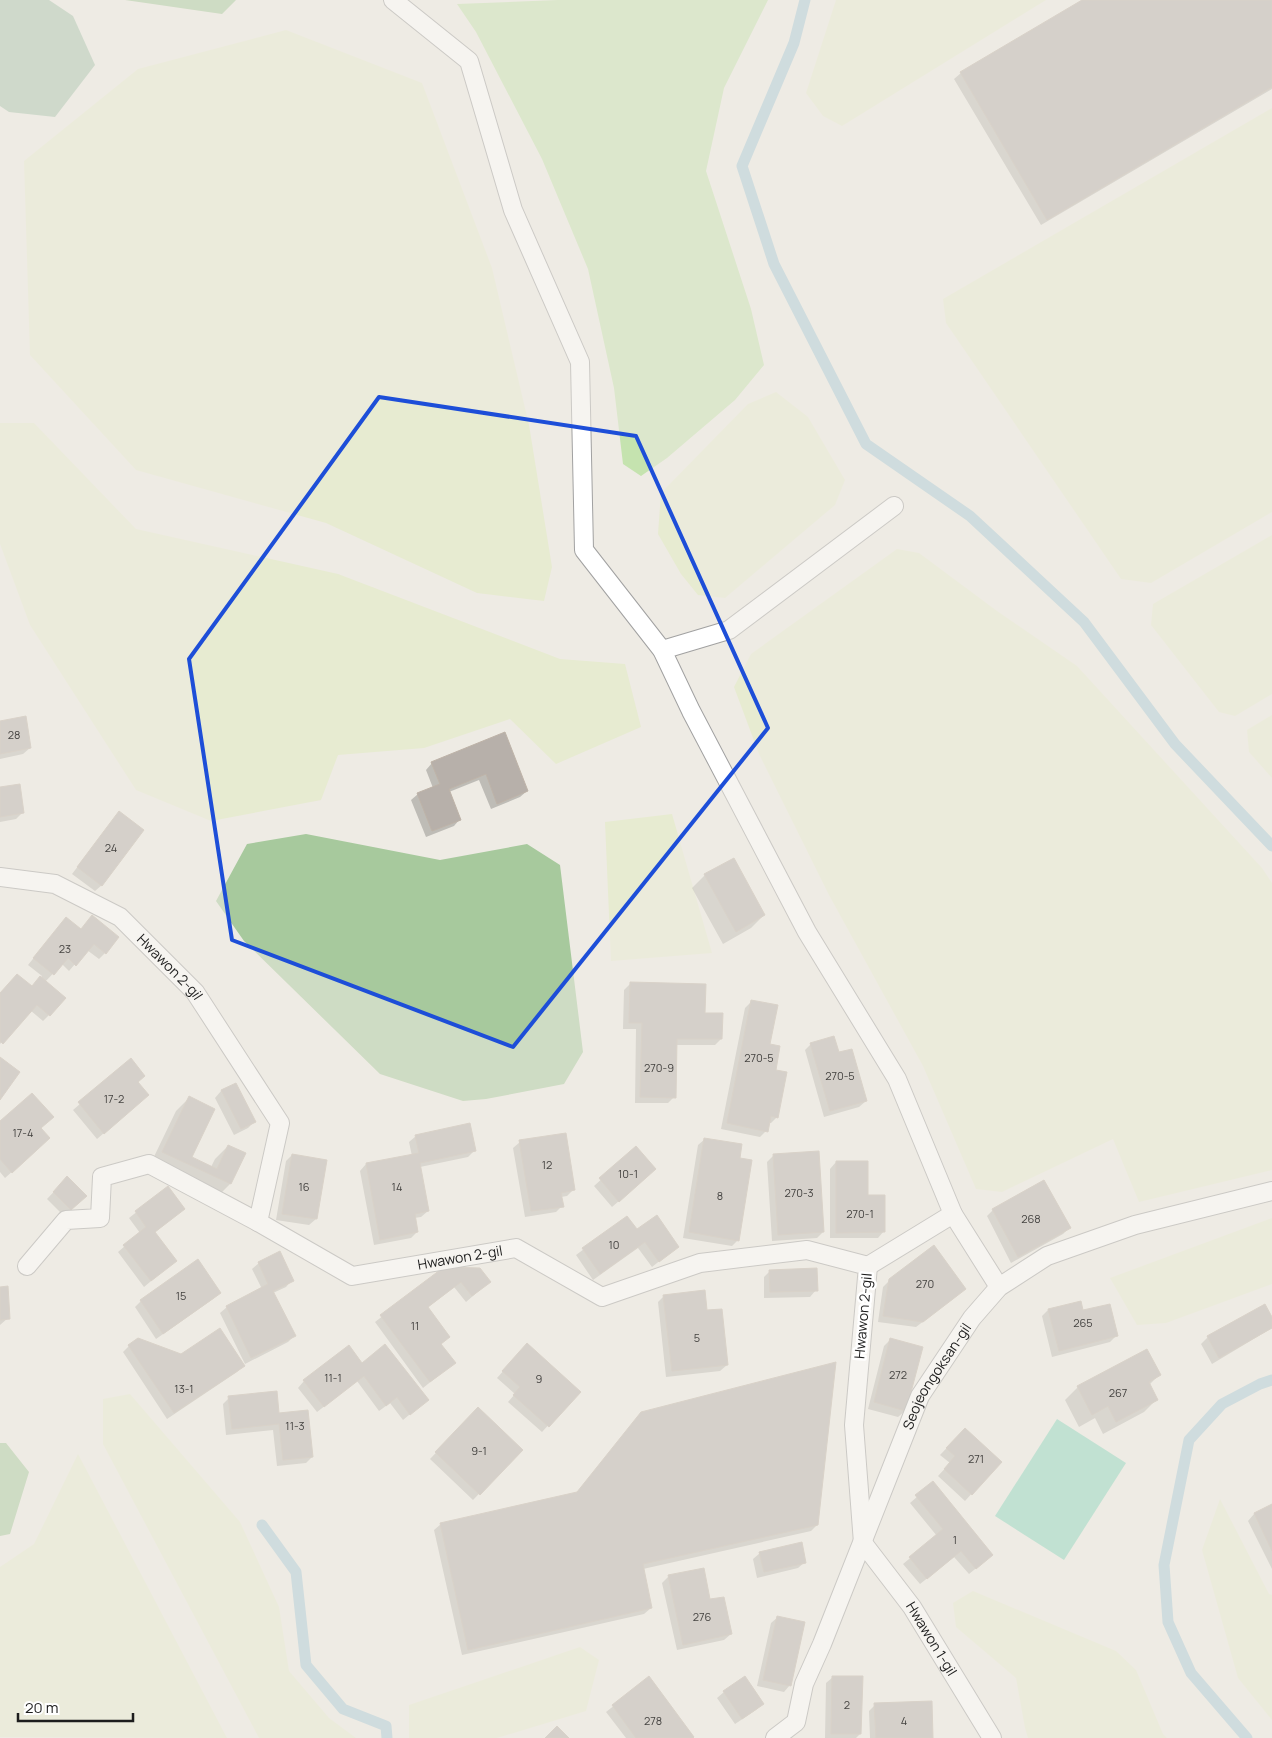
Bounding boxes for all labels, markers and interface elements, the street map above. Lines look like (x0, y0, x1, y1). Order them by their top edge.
house number: 28 (8, 727, 20, 742)
house number: 24 (105, 840, 117, 855)
street label: Hwawon 2-gil (133, 929, 208, 1003)
house number: 23 (59, 941, 71, 956)
house number: 270-5 (744, 1050, 774, 1065)
house number: 270-9 (644, 1060, 674, 1075)
house number: 270-5 (825, 1068, 855, 1083)
house number: 17-2 (104, 1091, 124, 1106)
house number: 17-4 (13, 1125, 33, 1140)
house number: 12 (542, 1157, 552, 1172)
house number: 10-1 (618, 1166, 638, 1181)
house number: 16 (298, 1179, 310, 1194)
house number: 14 (392, 1179, 402, 1194)
house number: 270-3 (784, 1185, 814, 1200)
house number: 8 (717, 1188, 723, 1203)
house number: 270-1 (846, 1206, 874, 1221)
house number: 268 (1021, 1211, 1041, 1226)
house number: 10 (608, 1237, 620, 1252)
street label: Hwawon 2-gil (416, 1240, 504, 1274)
street label: Hwawon 2-gil (849, 1272, 876, 1360)
house number: 270 (916, 1276, 934, 1291)
house number: 15 (176, 1288, 186, 1303)
house number: 265 (1073, 1315, 1093, 1330)
house number: 11 (411, 1318, 419, 1333)
street label: Seojeongoksan-gil (898, 1319, 975, 1432)
house number: 5 (694, 1330, 700, 1345)
house number: 272 (889, 1367, 907, 1382)
house number: 11-1 (324, 1370, 342, 1385)
house number: 9 (536, 1371, 543, 1386)
house number: 13-1 (174, 1381, 194, 1396)
house number: 267 (1109, 1385, 1127, 1400)
house number: 11-3 (285, 1418, 305, 1433)
house number: 9-1 (471, 1443, 487, 1458)
house number: 271 (968, 1451, 984, 1466)
house number: 1 (953, 1532, 957, 1547)
street label: Hwawon 1-gil (902, 1598, 962, 1679)
house number: 276 (693, 1609, 711, 1624)
scale bar (18, 1690, 132, 1722)
text: 20 m (25, 1697, 58, 1718)
house number: 2 (844, 1697, 850, 1712)
house number: 278 (644, 1713, 662, 1728)
house number: 4 (901, 1713, 907, 1728)

